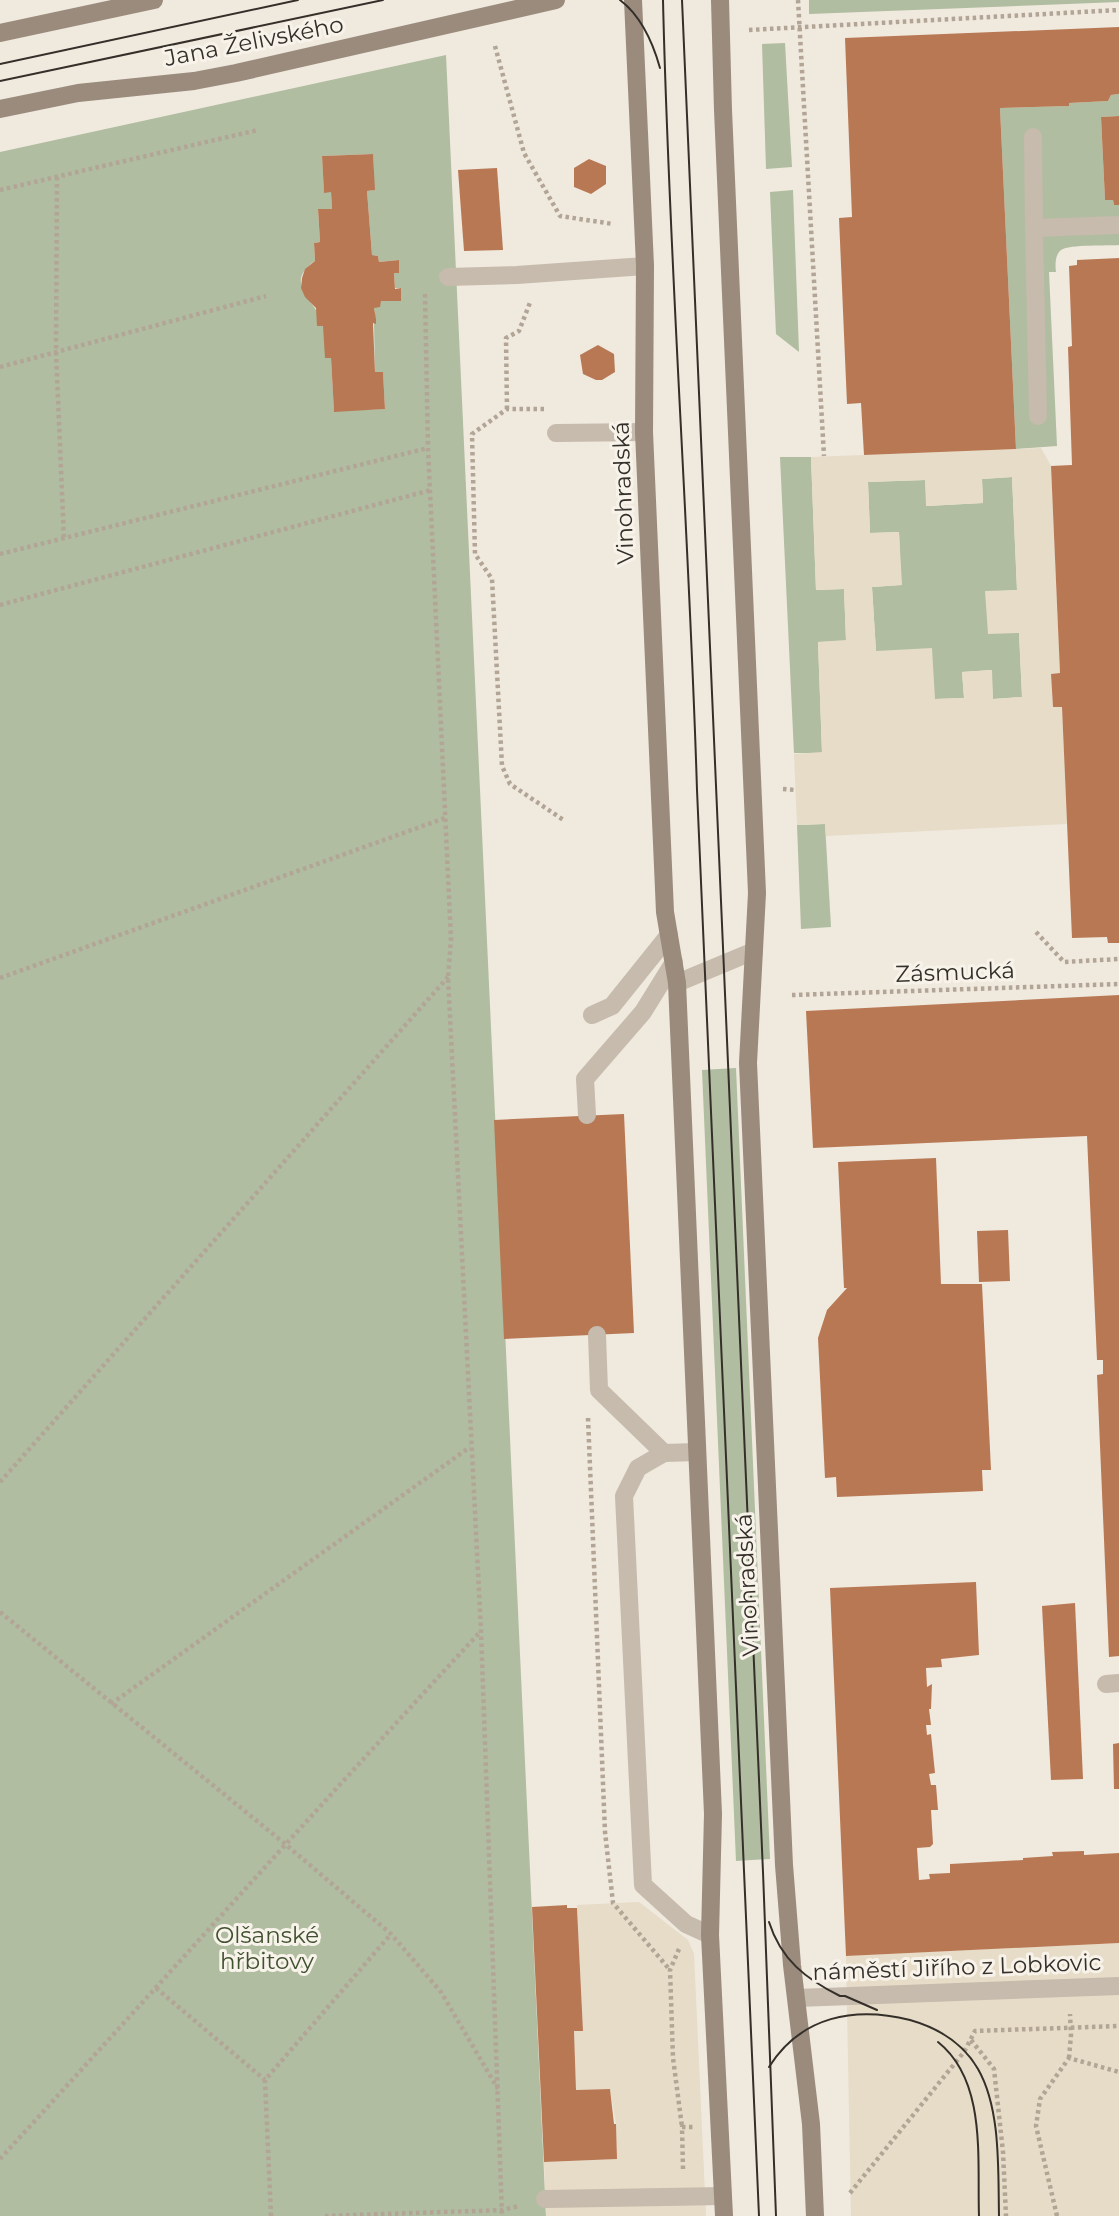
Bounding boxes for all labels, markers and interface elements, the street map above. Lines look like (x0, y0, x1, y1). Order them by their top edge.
street label: Jana Želivského (161, 10, 346, 72)
street label: Vinohradská (607, 421, 639, 565)
street label: Zásmucká (895, 956, 1015, 988)
street label: Vinohradská (729, 1513, 765, 1657)
park label: Olšanské hřbitovy (215, 1921, 319, 1975)
street label: náměstí Jiřího z Lobkovic (812, 1948, 1102, 1986)

